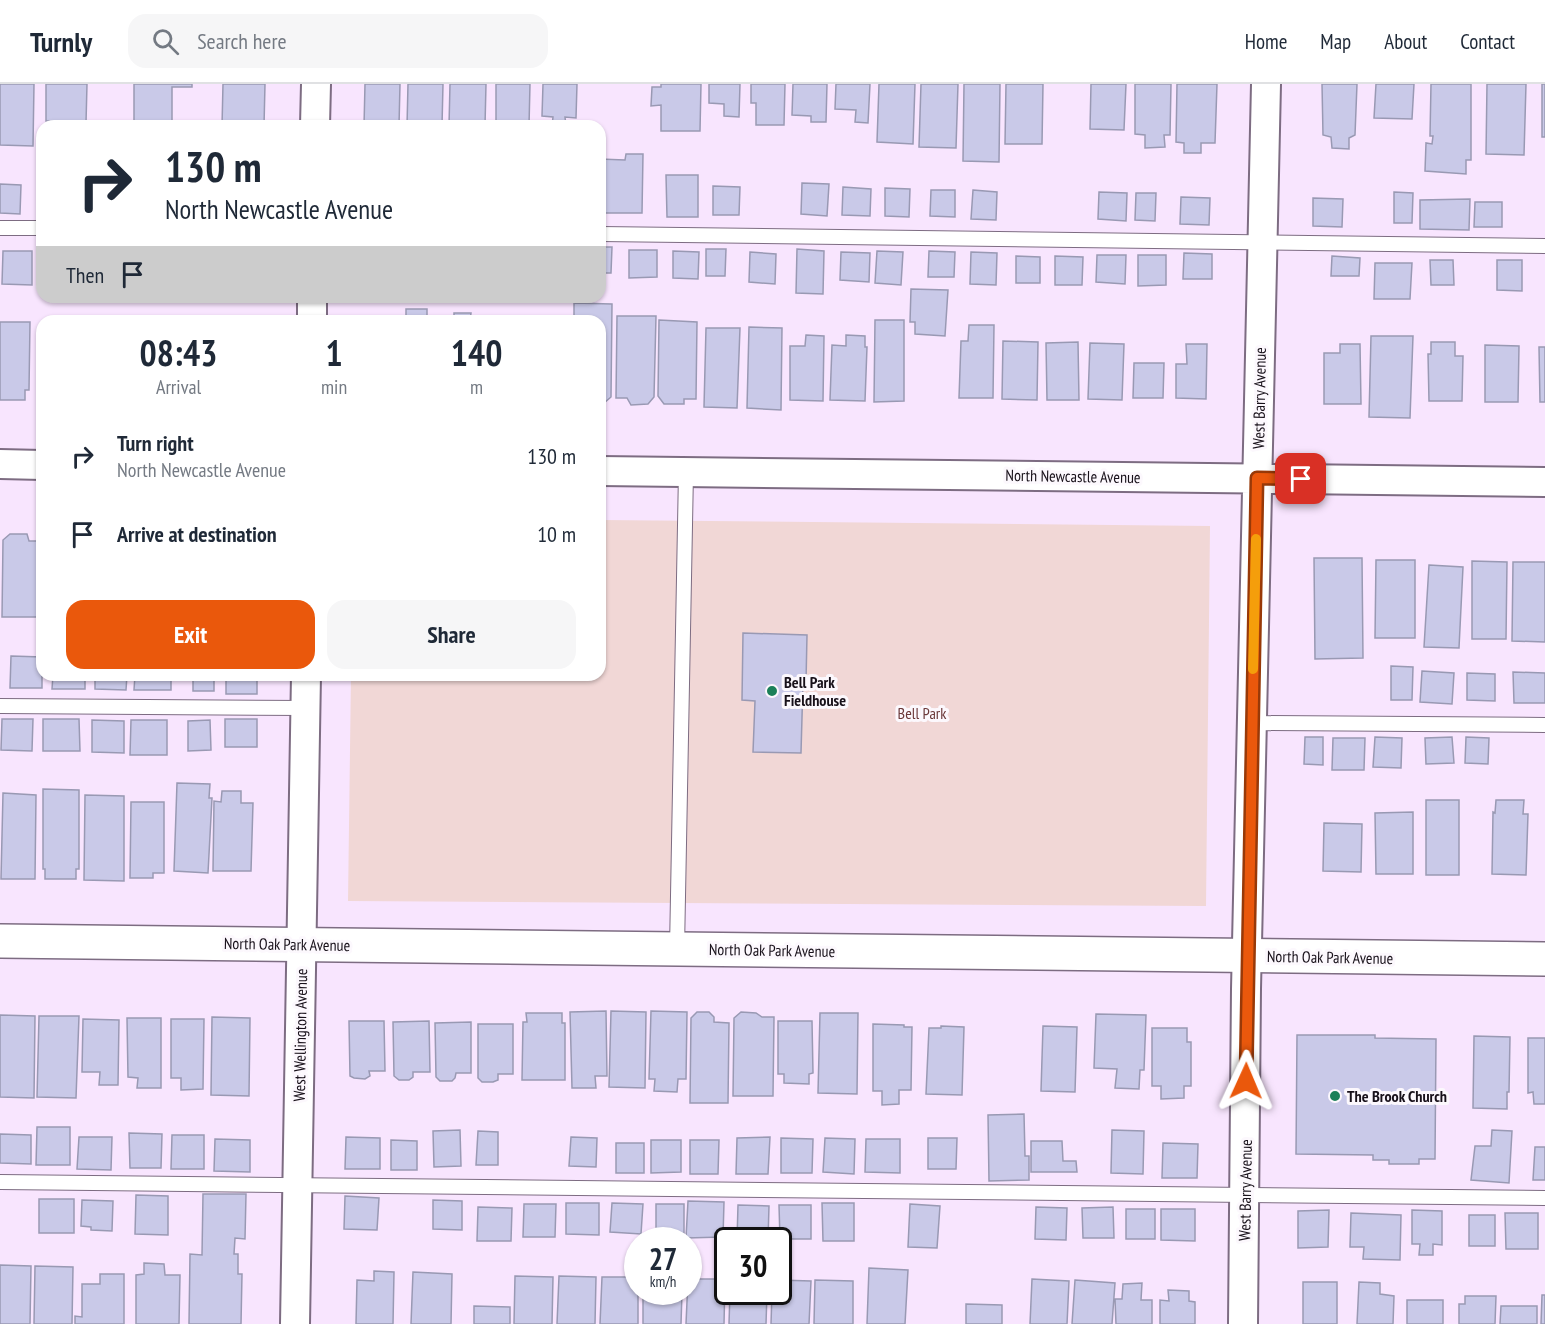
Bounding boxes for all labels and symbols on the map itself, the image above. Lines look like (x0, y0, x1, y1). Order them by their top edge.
street label: West Barry Avenue (1248, 347, 1270, 449)
pin (1275, 453, 1326, 504)
street label: North Newcastle Avenue (1005, 465, 1141, 487)
place label: Bell Park Fieldhouse (784, 672, 846, 710)
marker: Bell Park Fieldhouse (765, 684, 779, 698)
park label: Bell Park (898, 703, 947, 723)
street label: North Oak Park Avenue (224, 933, 350, 955)
street label: North Oak Park Avenue (709, 939, 835, 961)
street label: North Oak Park Avenue (1267, 946, 1393, 968)
street label: West Wellington Avenue (289, 968, 311, 1102)
position arrow (1214, 1049, 1278, 1113)
place label: The Brook Church (1347, 1086, 1447, 1106)
marker: The Brook Church (1328, 1089, 1342, 1103)
street label: West Barry Avenue (1234, 1139, 1256, 1241)
speed limit sign: 30 (714, 1227, 792, 1305)

